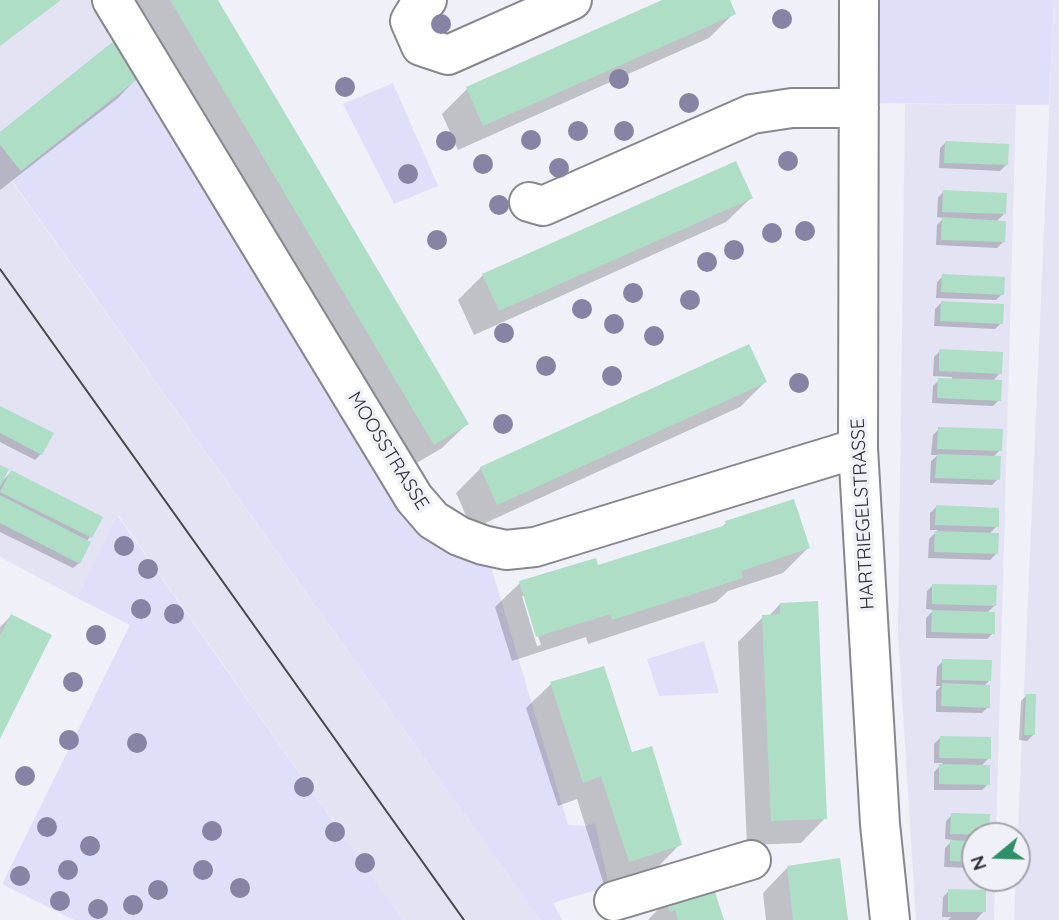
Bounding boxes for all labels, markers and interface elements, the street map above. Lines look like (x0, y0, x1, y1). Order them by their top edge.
street label: MOOSSTRASSE (343, 388, 433, 514)
street label: HARTRIEGELSTRASSE (847, 418, 879, 610)
north arrow (961, 822, 1031, 892)
text: N (964, 853, 992, 874)

